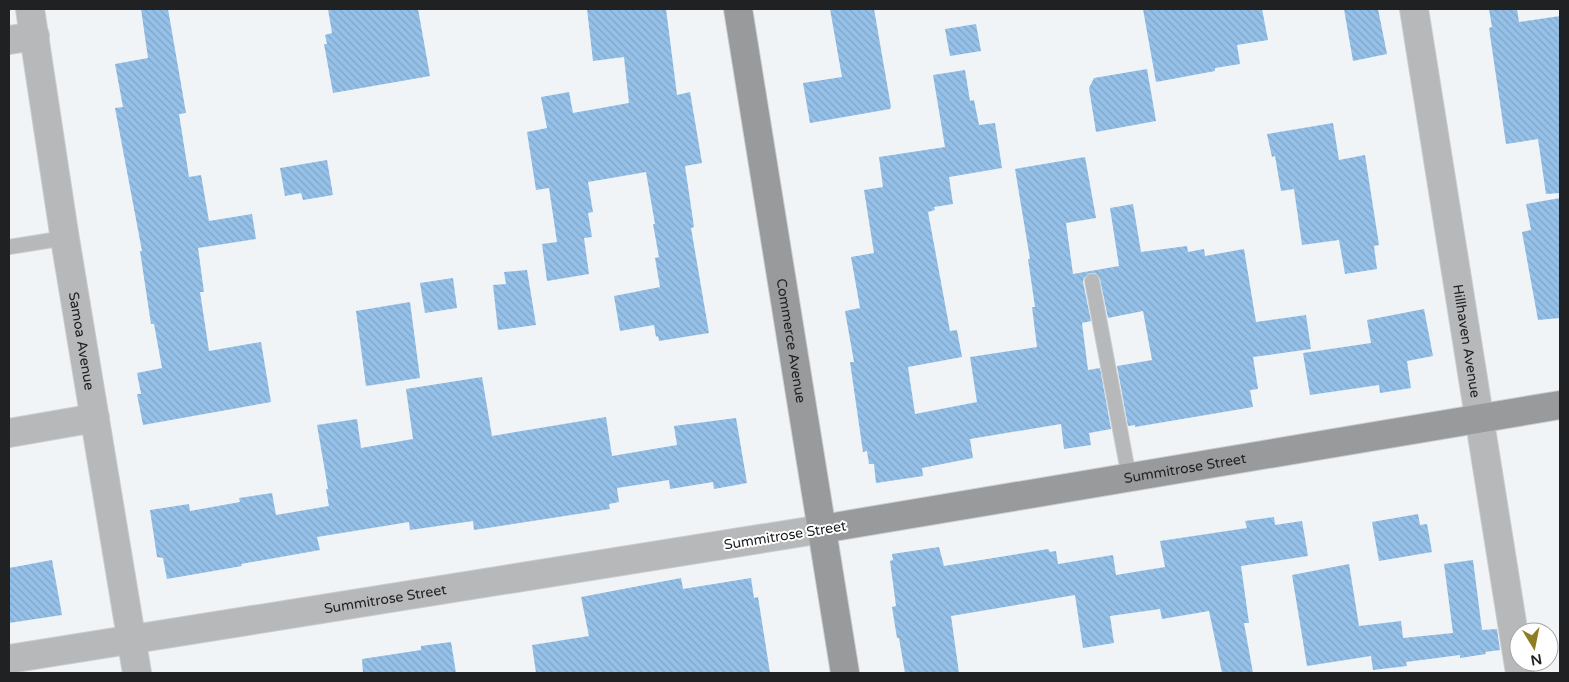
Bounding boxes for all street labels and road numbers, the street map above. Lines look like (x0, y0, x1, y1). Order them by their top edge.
street label: Commerce Avenue (773, 277, 809, 404)
street label: Hillhaven Avenue (1449, 283, 1484, 399)
street label: Samoa Avenue (65, 291, 98, 392)
street label: Summitrose Street (1123, 450, 1248, 487)
street label: Summitrose Street (723, 517, 848, 554)
street label: Summitrose Street (323, 581, 448, 617)

